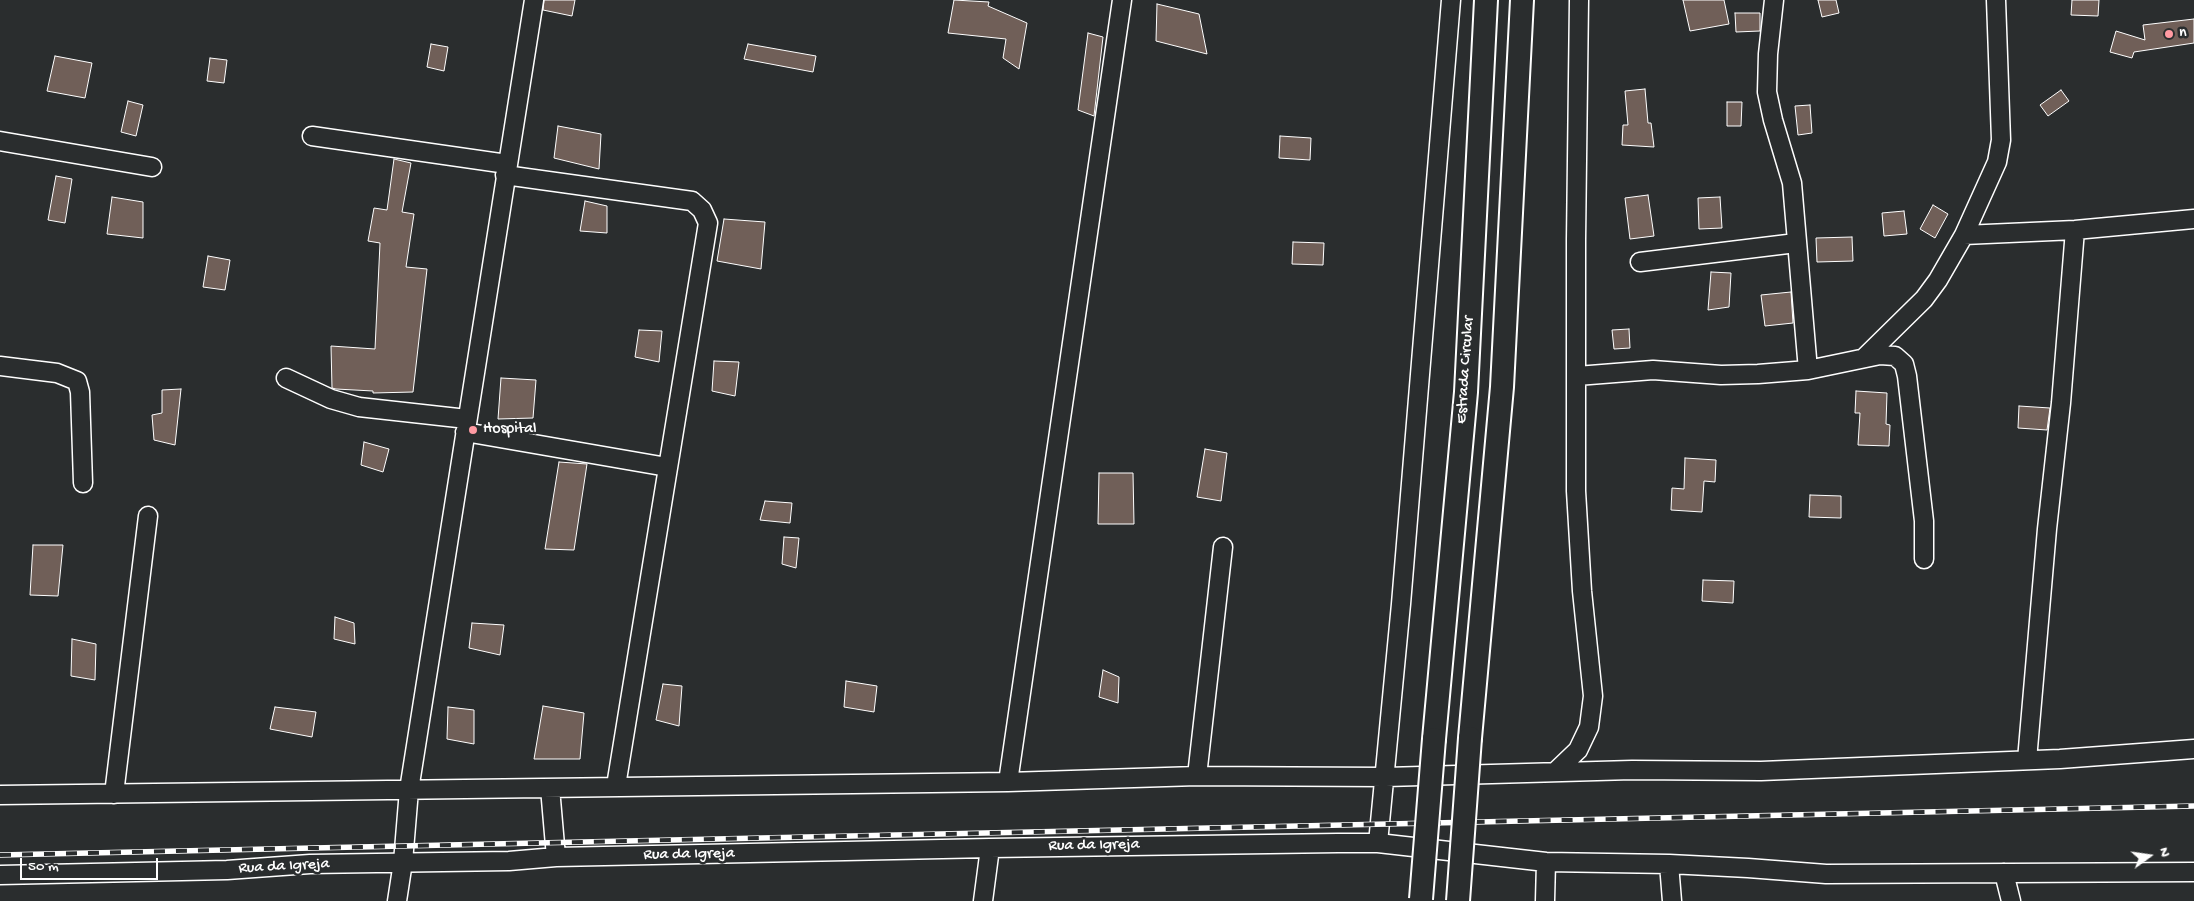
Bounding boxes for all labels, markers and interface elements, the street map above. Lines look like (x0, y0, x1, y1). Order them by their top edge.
place label: n (2179, 24, 2187, 44)
marker: n (2163, 28, 2175, 40)
street label: Estrada Circular (1453, 316, 1479, 424)
place label: Hospital (483, 420, 537, 440)
marker: Hospital (467, 424, 479, 436)
north arrow (2124, 831, 2174, 881)
street label: Rua da Igreja (1048, 836, 1140, 856)
street label: Rua da Igreja (643, 845, 735, 865)
text: N (2155, 846, 2173, 859)
scale bar (22, 848, 160, 880)
street label: Rua da Igreja (238, 855, 330, 879)
text: 50 m (28, 858, 59, 876)

